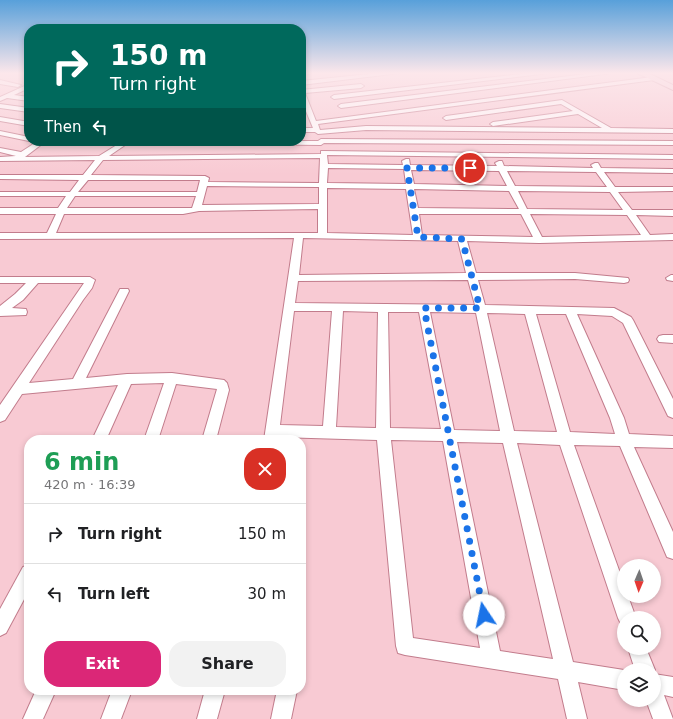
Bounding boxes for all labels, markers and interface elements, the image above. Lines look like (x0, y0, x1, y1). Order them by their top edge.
text: 150 m (110, 39, 207, 72)
icon: right (44, 40, 96, 92)
text: Turn right (110, 73, 196, 94)
icon: left (89, 116, 111, 138)
text: Then (44, 118, 81, 136)
pin (453, 151, 487, 185)
icon: arrive (459, 157, 481, 179)
text: 6 min (44, 448, 119, 476)
button: close (244, 448, 286, 490)
text: 420 m · 16:39 (44, 477, 135, 492)
icon: right (44, 523, 66, 545)
text: Turn right (78, 525, 162, 543)
text: 150 m (238, 525, 286, 543)
north arrow (617, 559, 661, 603)
map controls (617, 559, 661, 707)
icon: left (44, 583, 66, 605)
text: Turn left (78, 585, 150, 603)
text: 30 m (248, 585, 286, 603)
position arrow (463, 594, 505, 636)
button: search (617, 611, 661, 655)
button: Exit (44, 641, 161, 687)
button: Share (169, 641, 286, 687)
button: layers (617, 663, 661, 707)

